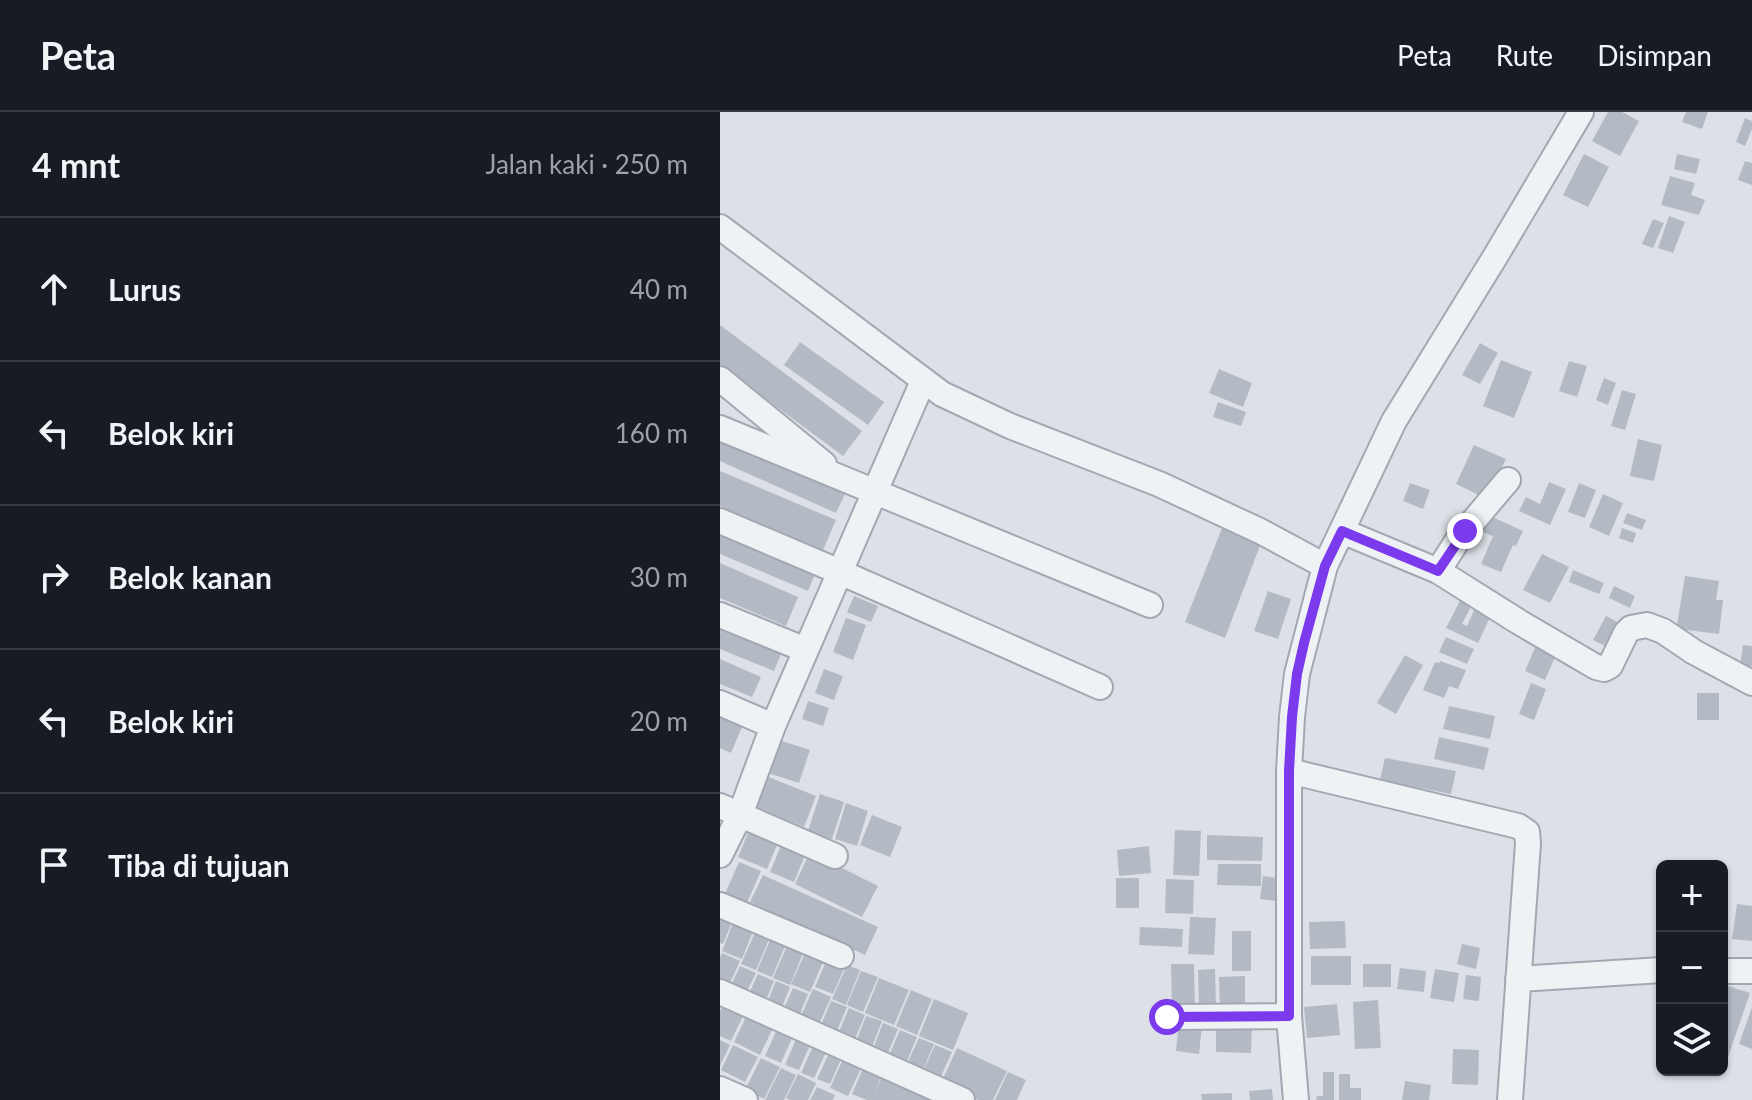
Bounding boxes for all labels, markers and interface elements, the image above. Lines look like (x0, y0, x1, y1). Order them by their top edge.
text: Peta (40, 32, 116, 78)
text: Peta (1397, 38, 1452, 72)
text: Rute (1496, 38, 1553, 72)
text: Disimpan (1597, 38, 1712, 72)
text: 4 mnt (32, 144, 120, 185)
text: Jalan kaki · 250 m (485, 148, 688, 180)
icon: ahead (32, 267, 76, 311)
text: Lurus (108, 271, 181, 307)
text: 40 m (630, 273, 688, 305)
icon: left (32, 411, 76, 455)
text: Belok kiri (108, 415, 234, 451)
text: 160 m (615, 417, 688, 449)
route end (1447, 513, 1483, 549)
icon: right (32, 555, 76, 599)
text: Belok kanan (108, 559, 272, 595)
text: 30 m (630, 561, 688, 593)
icon: left (32, 699, 76, 743)
text: Belok kiri (108, 703, 234, 739)
text: 20 m (630, 705, 688, 737)
icon: arrive (32, 843, 76, 887)
text: Tiba di tujuan (108, 847, 290, 883)
map controls (1656, 860, 1728, 1076)
button: + (1656, 860, 1728, 932)
button: − (1656, 932, 1728, 1004)
route start (1149, 999, 1185, 1035)
button: layers (1656, 1004, 1728, 1076)

